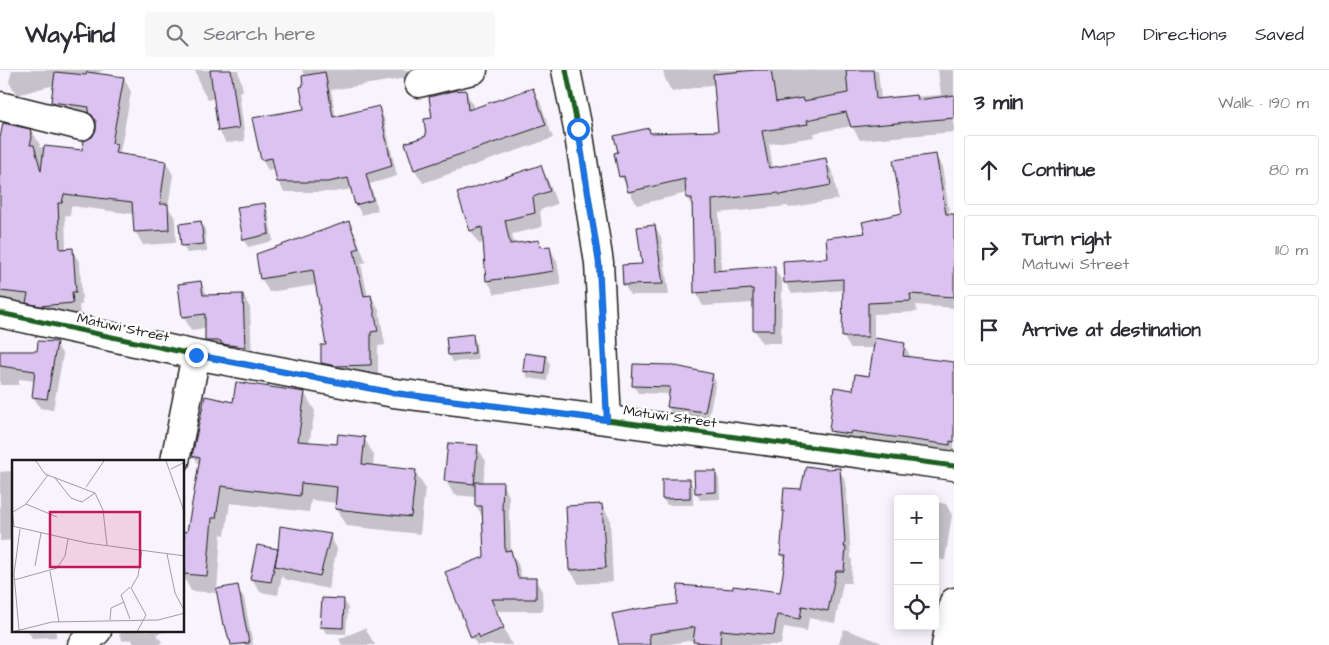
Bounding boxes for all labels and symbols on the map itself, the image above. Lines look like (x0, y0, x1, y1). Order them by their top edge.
route start (567, 118, 590, 141)
street label: Matuwi Street (75, 308, 171, 348)
route end (185, 344, 208, 367)
street label: Matuwi Street (622, 401, 718, 433)
inset map (12, 460, 185, 632)

